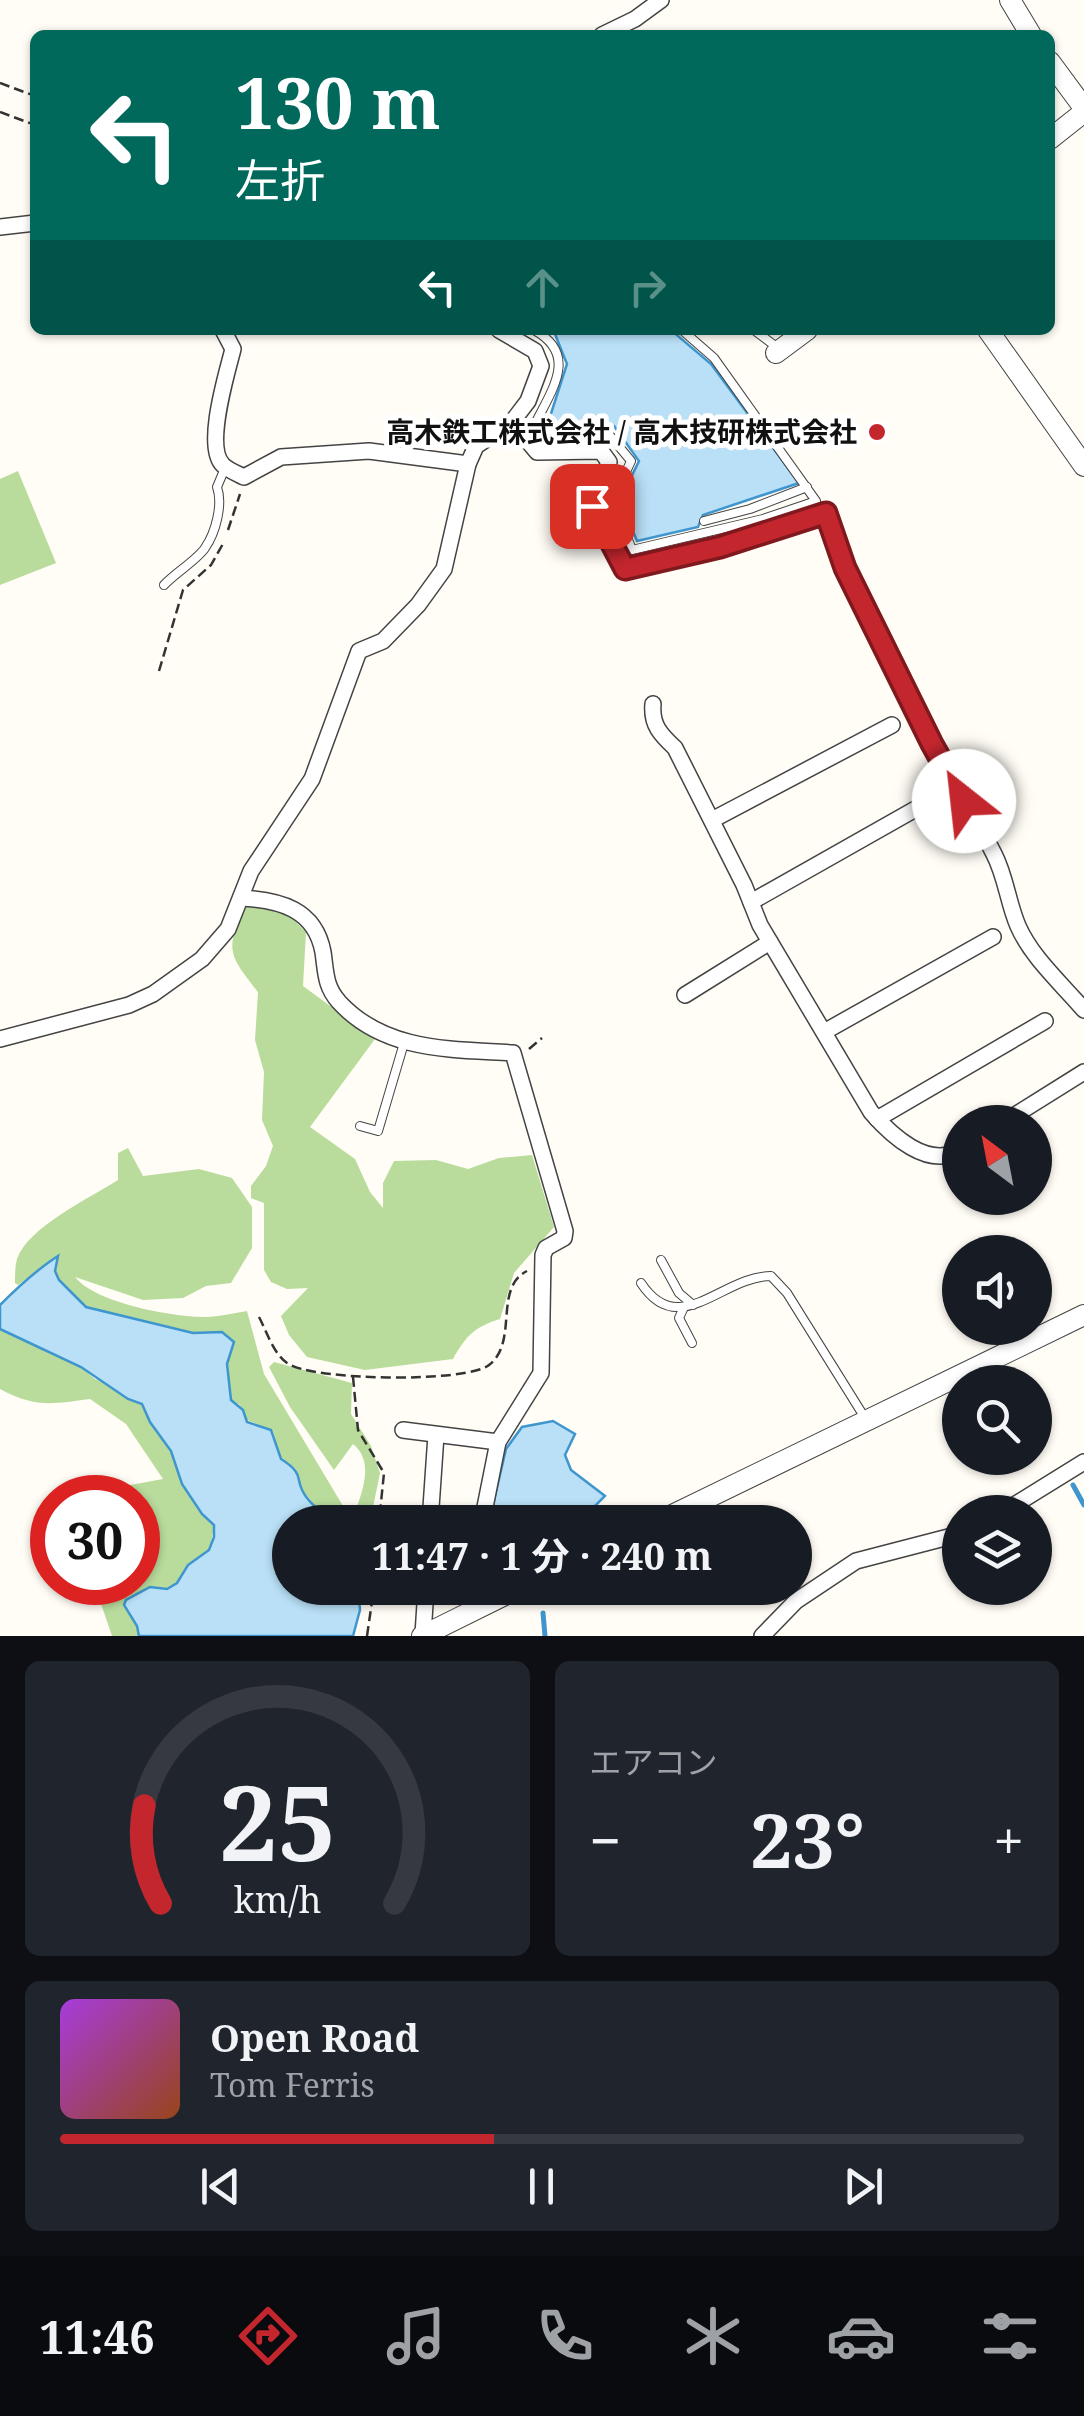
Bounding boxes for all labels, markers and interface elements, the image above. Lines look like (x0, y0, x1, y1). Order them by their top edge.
text: 130 m (235, 54, 441, 150)
icon: left (70, 70, 200, 200)
text: 左折 (235, 149, 325, 210)
icon: left (410, 260, 465, 315)
icon: ahead (515, 260, 570, 315)
icon: right (620, 260, 675, 315)
place label: 高木鉄工株式会社 / 高木技研株式会社 (386, 412, 857, 450)
marker: 高木鉄工株式会社 / 高木技研株式会社 (866, 421, 888, 443)
pin (550, 464, 635, 549)
icon: arrive (565, 479, 620, 534)
position arrow (912, 749, 1016, 853)
north arrow (942, 1105, 1052, 1215)
map controls (942, 1105, 1052, 1605)
button: sound (942, 1235, 1052, 1345)
button: search (942, 1365, 1052, 1475)
speed limit sign: 30 (30, 1475, 160, 1605)
button: layers (942, 1495, 1052, 1605)
text: 11:47 · 1 分 · 240 m (372, 1529, 712, 1581)
text: エアコン (590, 1740, 718, 1783)
text: 25 (218, 1750, 336, 1891)
text: 23° (750, 1788, 865, 1890)
text: − (590, 1802, 621, 1877)
text: + (993, 1802, 1024, 1877)
text: km/h (233, 1875, 321, 1923)
text: Open Road (210, 2011, 419, 2063)
text: Tom Ferris (210, 2063, 375, 2106)
icon: previous (193, 2159, 248, 2214)
icon: pause (514, 2159, 569, 2214)
icon: next (836, 2159, 891, 2214)
icon: directions (233, 2301, 303, 2371)
icon: music (381, 2301, 451, 2371)
icon: phone (530, 2301, 600, 2371)
icon: climate (678, 2301, 748, 2371)
icon: car (826, 2301, 896, 2371)
icon: filters (975, 2301, 1045, 2371)
text: 11:46 (39, 2306, 155, 2367)

